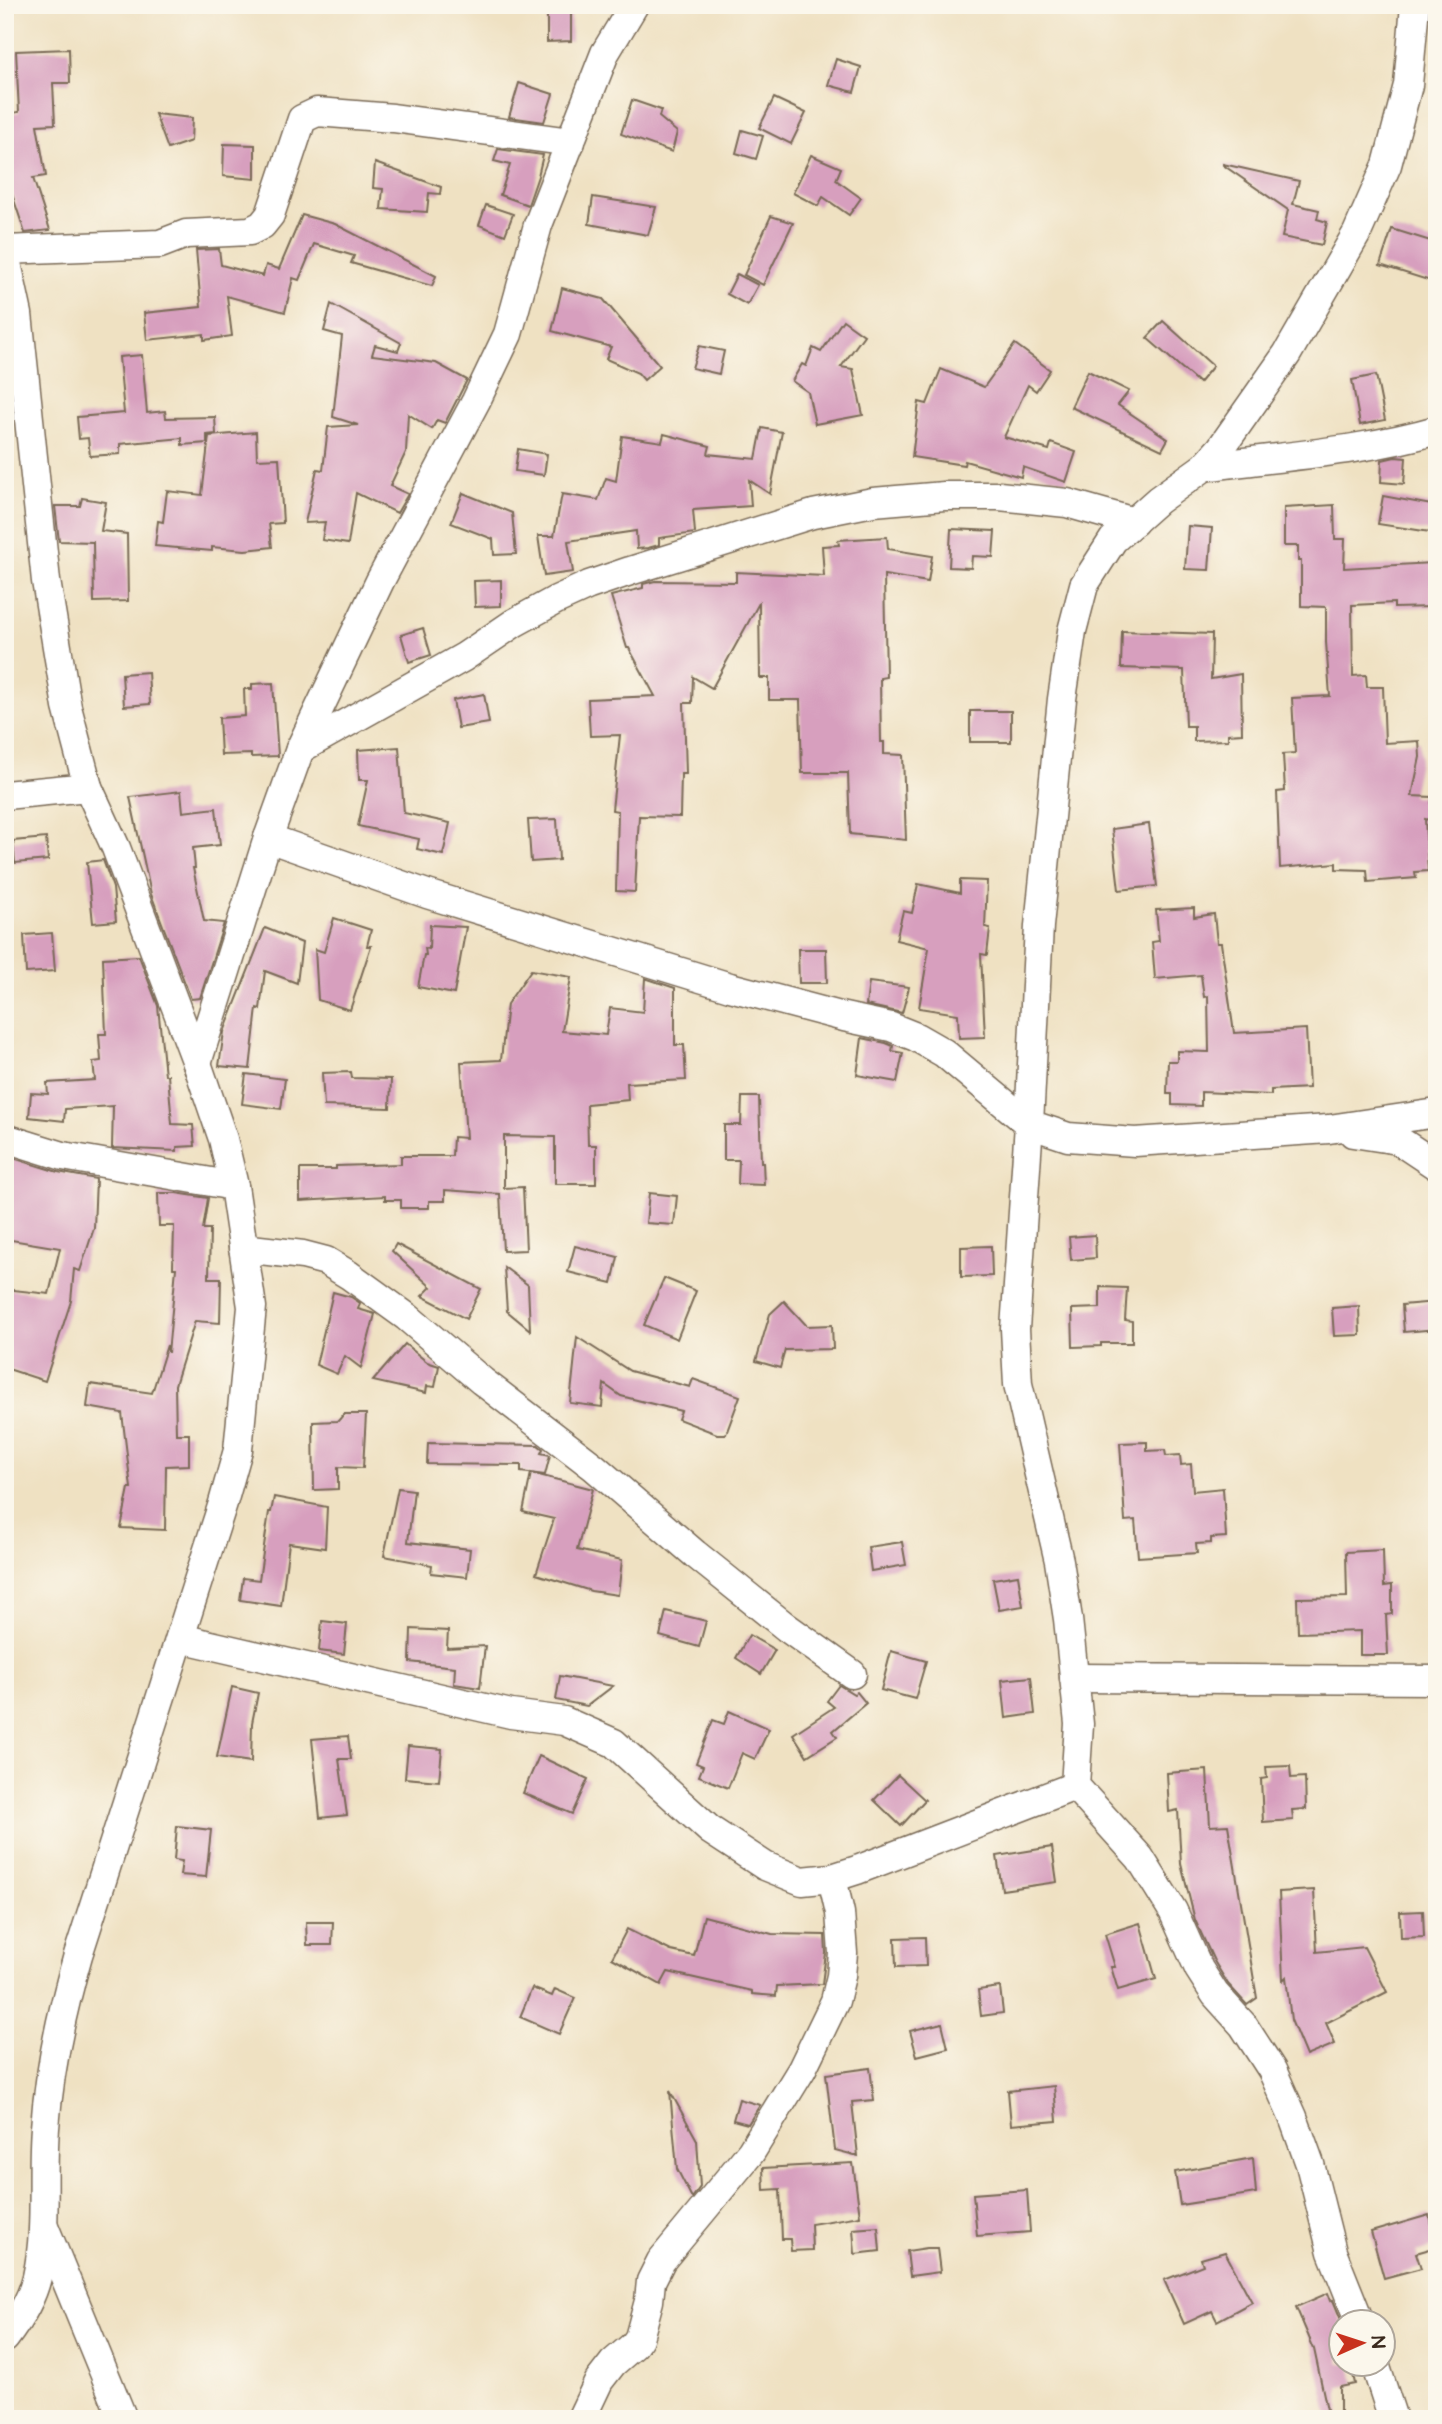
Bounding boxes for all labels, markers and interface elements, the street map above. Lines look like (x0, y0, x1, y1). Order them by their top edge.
north arrow (1326, 2308, 1396, 2378)
text: N (1364, 2336, 1391, 2349)

